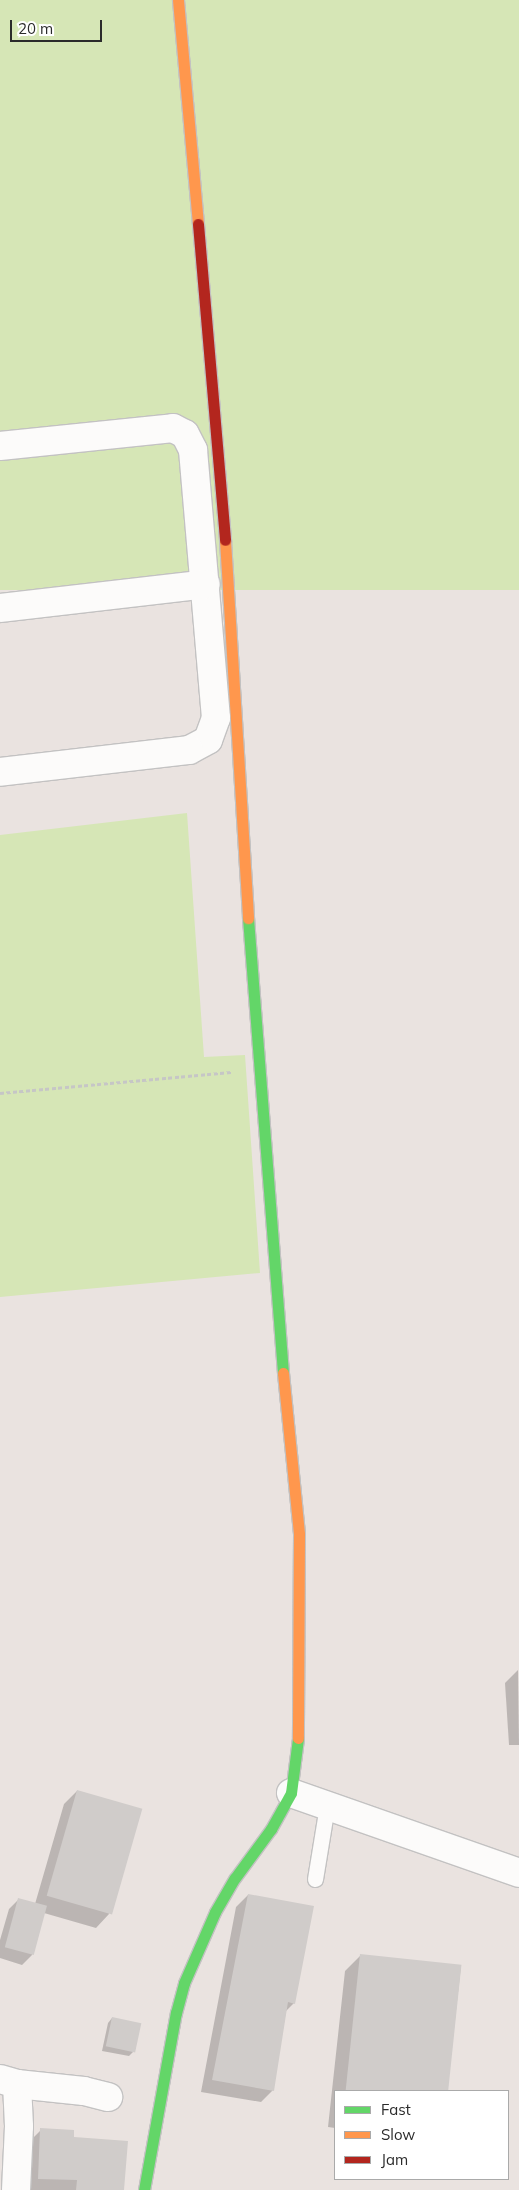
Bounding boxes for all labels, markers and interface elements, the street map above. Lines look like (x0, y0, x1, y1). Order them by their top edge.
scale bar (12, 10, 105, 42)
text: 20 m (18, 19, 53, 38)
legend (334, 2090, 509, 2180)
text: Fast (381, 2100, 411, 2119)
text: Slow (381, 2125, 415, 2144)
text: Jam (381, 2150, 408, 2169)

